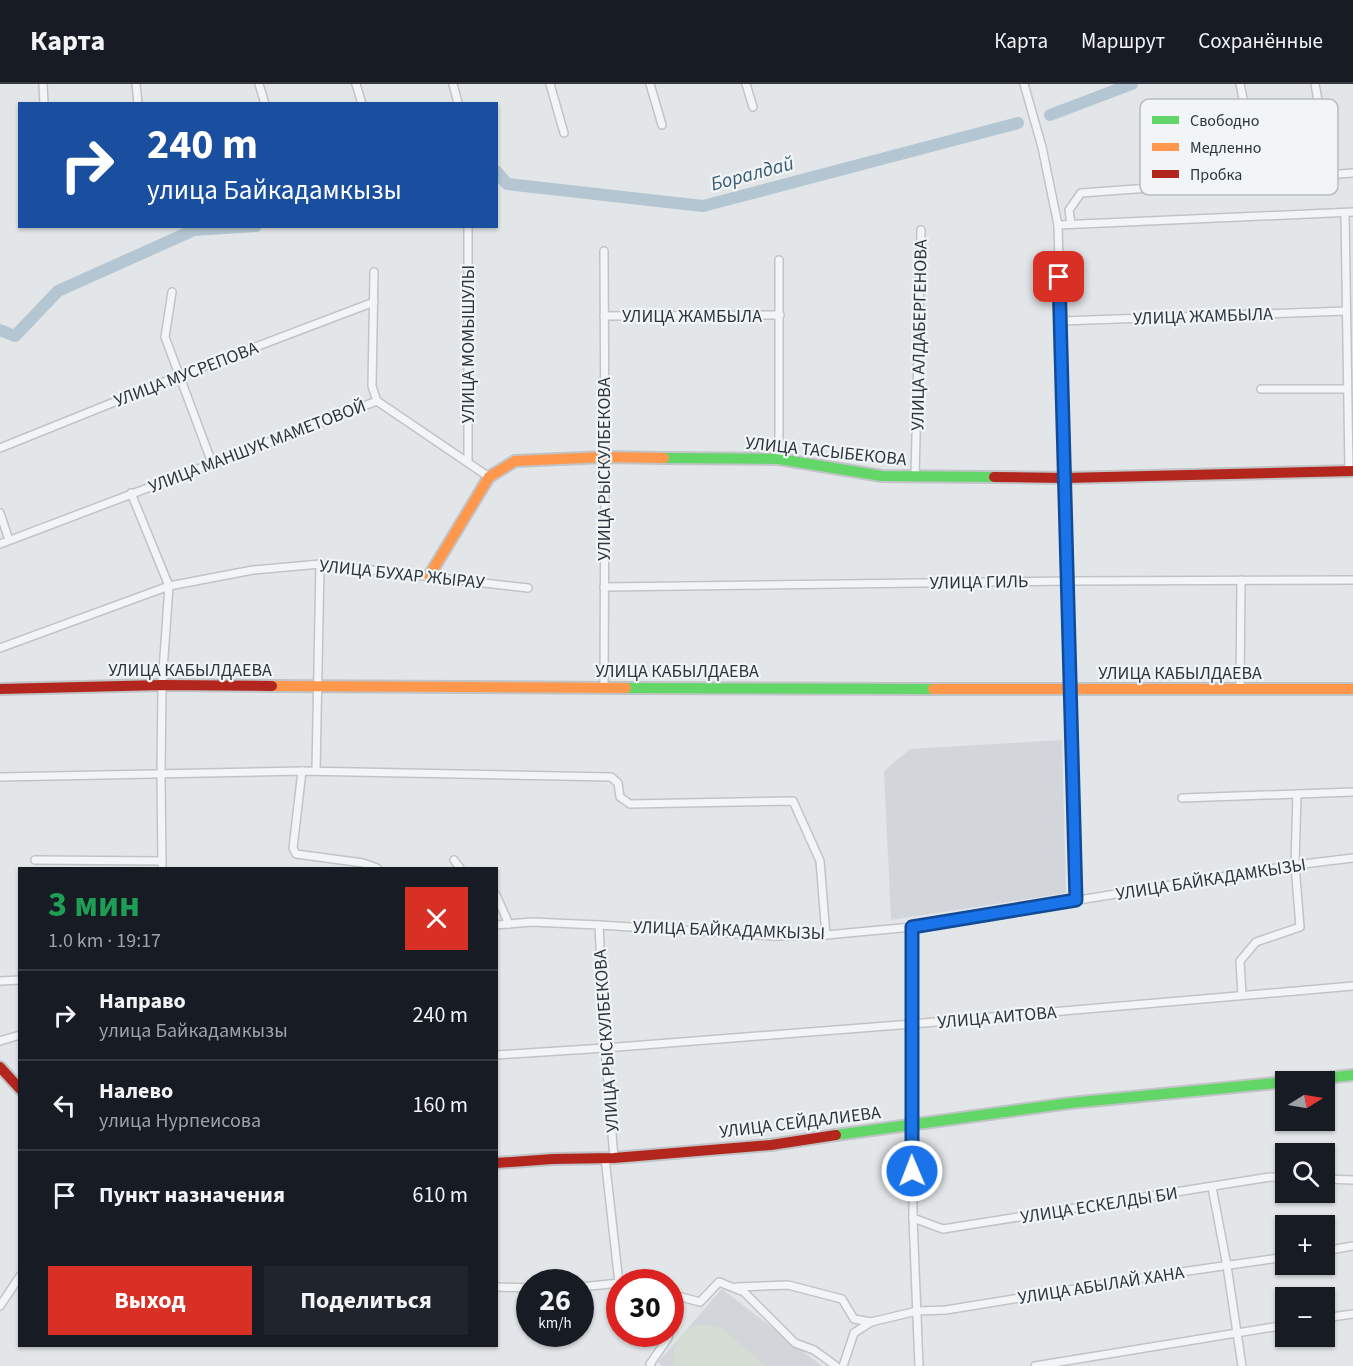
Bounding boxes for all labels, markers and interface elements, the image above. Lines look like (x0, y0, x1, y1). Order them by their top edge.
text: Карта (30, 21, 105, 61)
text: Карта (994, 26, 1048, 56)
text: Маршрут (1081, 26, 1165, 56)
text: Сохранённые (1198, 26, 1323, 56)
legend (1140, 99, 1338, 195)
text: Свободно (1190, 110, 1260, 132)
text: 240 m (147, 115, 258, 175)
icon: right (48, 126, 126, 204)
text: Медленно (1190, 137, 1261, 159)
water label: Боралдай (708, 149, 797, 198)
text: Пробка (1190, 164, 1242, 186)
text: улица Байкадамкызы (147, 171, 402, 210)
street label: УЛИЦА АЛДАБЕРГЕНОВА (905, 239, 934, 431)
pin (1033, 251, 1084, 302)
icon: arrive (1042, 260, 1075, 293)
street label: УЛИЦА МОМЫШУЛЫ (456, 265, 481, 423)
street label: УЛИЦА ЖАМБЫЛА (1133, 302, 1274, 331)
street label: УЛИЦА ЖАМБЫЛА (622, 304, 762, 329)
street label: УЛИЦА МУСРЕПОВА (111, 335, 262, 413)
street label: УЛИЦА РЫСКУЛБЕКОВА (592, 377, 617, 561)
street label: УЛИЦА МАНШУК МАМЕТОВОЙ (145, 393, 369, 500)
street label: УЛИЦА ТАСЫБЕКОВА (744, 431, 908, 472)
street label: УЛИЦА БУХАР ЖЫРАУ (318, 553, 487, 596)
street label: УЛИЦА ГИЛЬ (929, 569, 1029, 596)
street label: УЛИЦА КАБЫЛДАЕВА (108, 658, 272, 683)
street label: УЛИЦА КАБЫЛДАЕВА (595, 659, 759, 684)
street label: УЛИЦА КАБЫЛДАЕВА (1098, 661, 1262, 686)
street label: УЛИЦА БАЙКАДАМКЫЗЫ (1114, 852, 1308, 907)
text: 3 мин (48, 879, 140, 930)
button: close (405, 887, 468, 950)
street label: УЛИЦА БАЙКАДАМКЫЗЫ (633, 915, 825, 946)
text: 1.0 km · 19:17 (48, 927, 161, 955)
street label: УЛИЦА РЫСКУЛБЕКОВА (588, 948, 625, 1133)
text: Направо (99, 985, 186, 1017)
icon: right (48, 999, 81, 1032)
text: 240 m (413, 999, 468, 1031)
street label: УЛИЦА АИТОВА (936, 1000, 1058, 1035)
text: улица Байкадамкызы (99, 1017, 288, 1045)
north arrow (1275, 1071, 1335, 1131)
map controls (1275, 1071, 1335, 1347)
text: Налево (99, 1075, 173, 1107)
icon: left (48, 1089, 81, 1122)
text: 160 m (413, 1089, 468, 1121)
street label: УЛИЦА СЕЙДАЛИЕВА (718, 1100, 882, 1145)
text: улица Нурпеисова (99, 1107, 261, 1135)
position arrow (880, 1139, 944, 1203)
button: search (1275, 1143, 1335, 1203)
icon: arrive (48, 1179, 81, 1212)
text: Пункт назначения (99, 1179, 285, 1211)
text: 610 m (413, 1179, 468, 1211)
street label: УЛИЦА ЕСКЕЛДЫ БИ (1019, 1181, 1179, 1230)
button: + (1275, 1215, 1335, 1275)
street label: УЛИЦА АБЫЛАЙ ХАНА (1016, 1260, 1186, 1311)
button: Выход (48, 1266, 252, 1335)
button: Поделиться (264, 1266, 468, 1335)
speed limit sign: 30 (606, 1269, 684, 1347)
text: 26 (539, 1279, 571, 1322)
button: − (1275, 1287, 1335, 1347)
text: km/h (538, 1313, 572, 1334)

